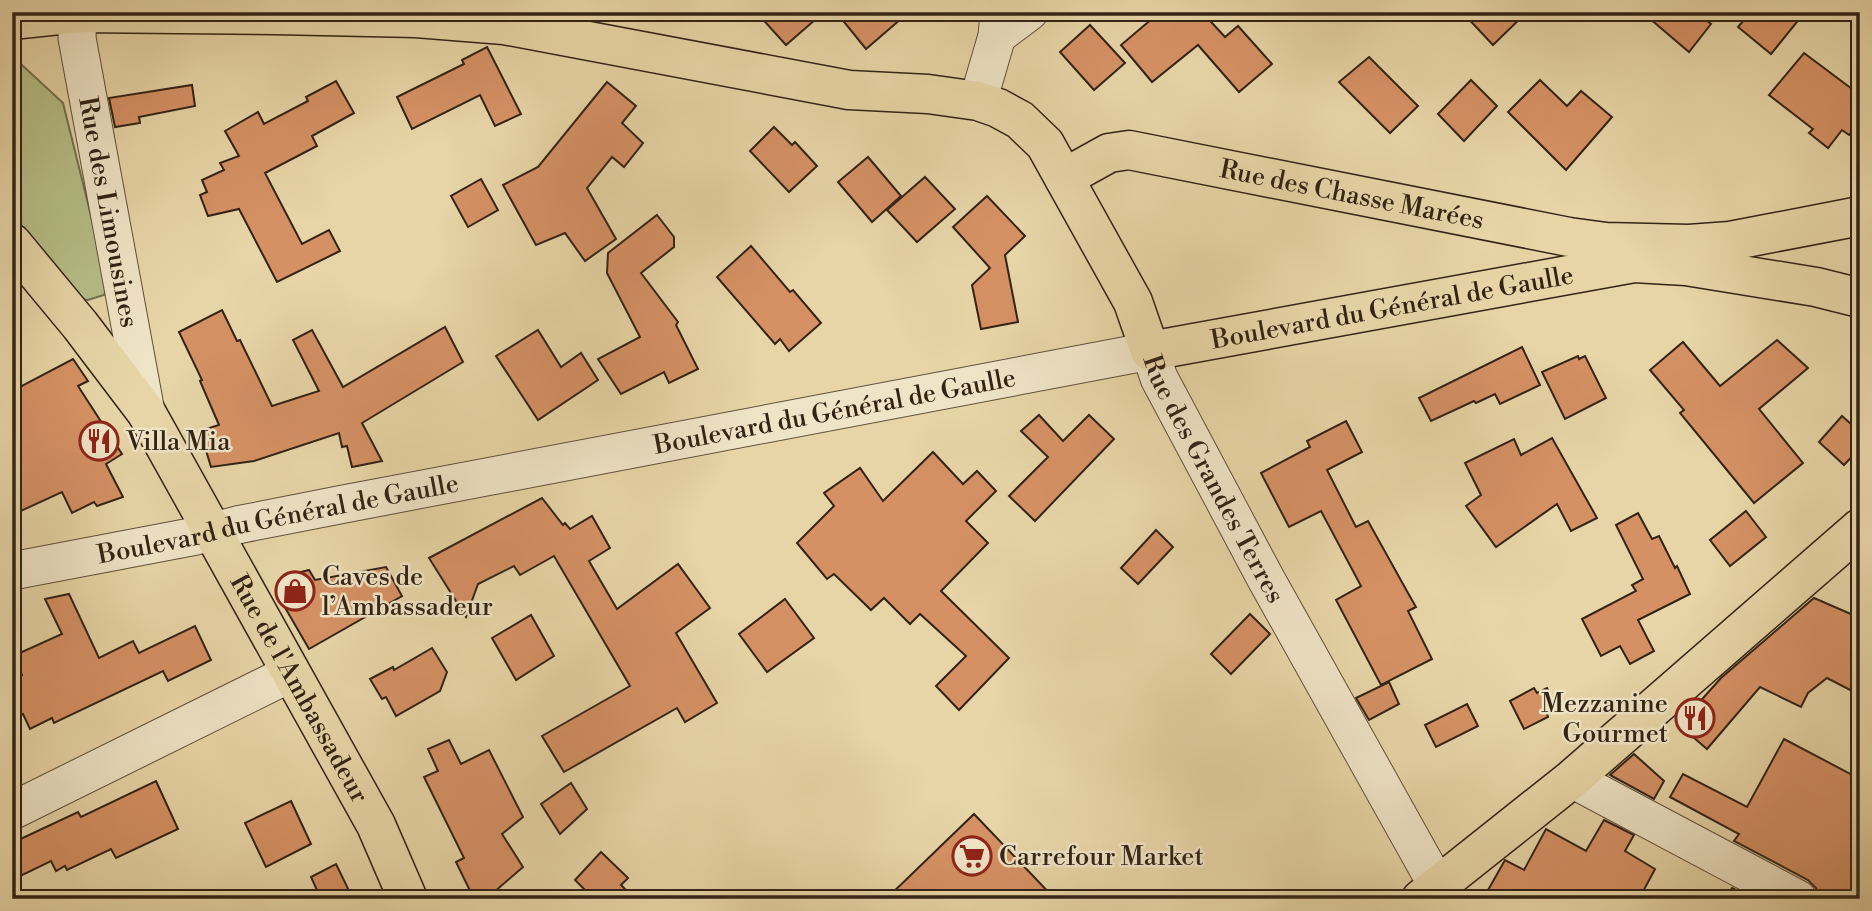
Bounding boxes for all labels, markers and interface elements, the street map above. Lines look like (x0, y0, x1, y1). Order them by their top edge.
street label: Rue des Limousines (71, 94, 145, 330)
street label: Rue des Chasse Marées (1217, 153, 1487, 237)
street label: Boulevard du Général de Gaulle (1207, 259, 1576, 357)
street label: Rue des Grandes Terres (1135, 351, 1291, 609)
street label: Boulevard du Général de Gaulle (650, 362, 1018, 462)
restaurant icon: Villa Mia (78, 420, 120, 462)
place label: Villa Mia (125, 426, 231, 458)
street label: Boulevard du Général de Gaulle (94, 468, 461, 572)
place label: Caves de l’Ambassadeur (322, 561, 493, 623)
street label: Rue de l'Ambassadeur (223, 569, 375, 809)
shop icon: Caves de l’Ambassadeur (274, 570, 316, 612)
place label: Mezzanine Gourmet (1541, 688, 1668, 750)
restaurant icon: Mezzanine Gourmet (1674, 697, 1716, 739)
supermarket icon: Carrefour Market (951, 835, 993, 877)
place label: Carrefour Market (999, 841, 1204, 873)

